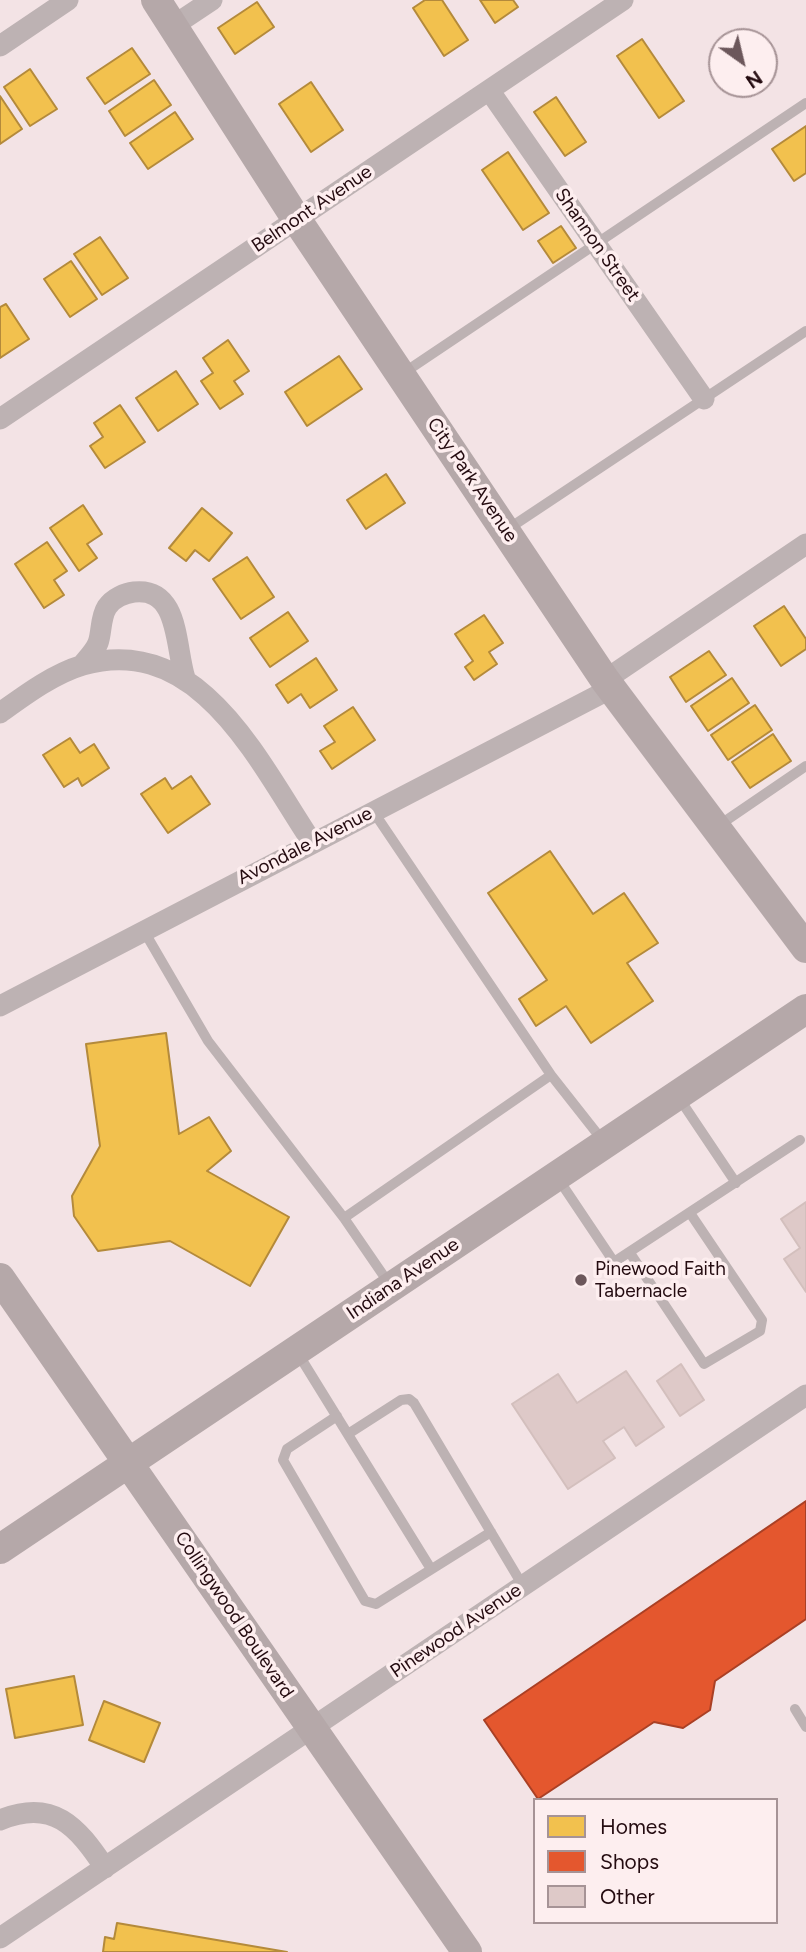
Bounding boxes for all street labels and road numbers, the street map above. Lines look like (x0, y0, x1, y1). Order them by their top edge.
street label: Belmont Avenue (248, 160, 376, 258)
street label: Shannon Street (550, 184, 644, 306)
street label: City Park Avenue (422, 413, 522, 547)
street label: Avondale Avenue (234, 802, 376, 890)
street label: Indiana Avenue (343, 1233, 463, 1325)
street label: Collingwood Boulevard (170, 1527, 298, 1703)
street label: Pinewood Avenue (386, 1579, 526, 1683)

